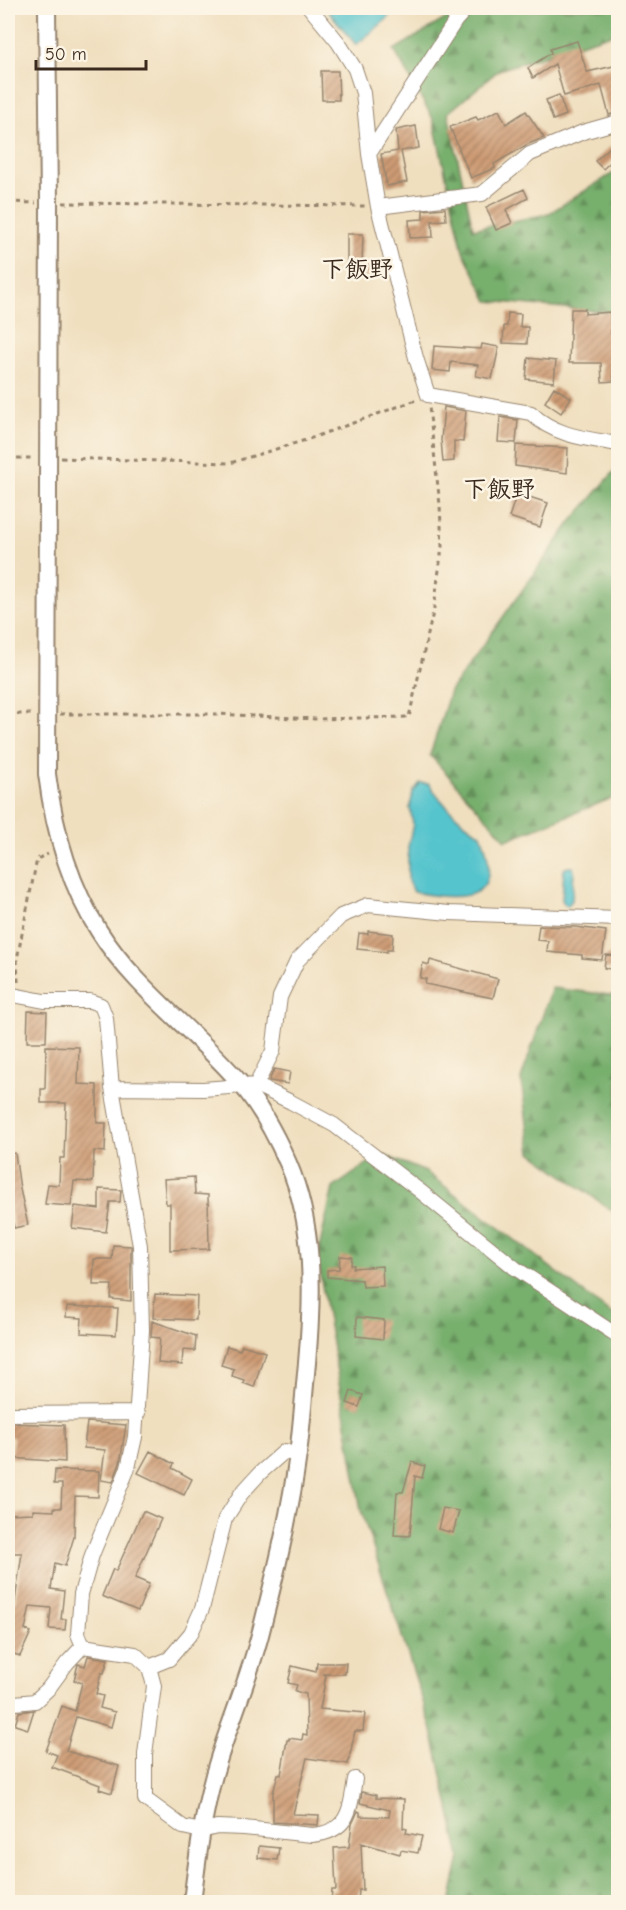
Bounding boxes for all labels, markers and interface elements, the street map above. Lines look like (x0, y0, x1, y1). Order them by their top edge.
scale bar (36, 33, 146, 71)
text: 50 m (45, 44, 87, 65)
district label: 下飯野 (321, 255, 393, 283)
district label: 下飯野 (463, 475, 535, 503)

